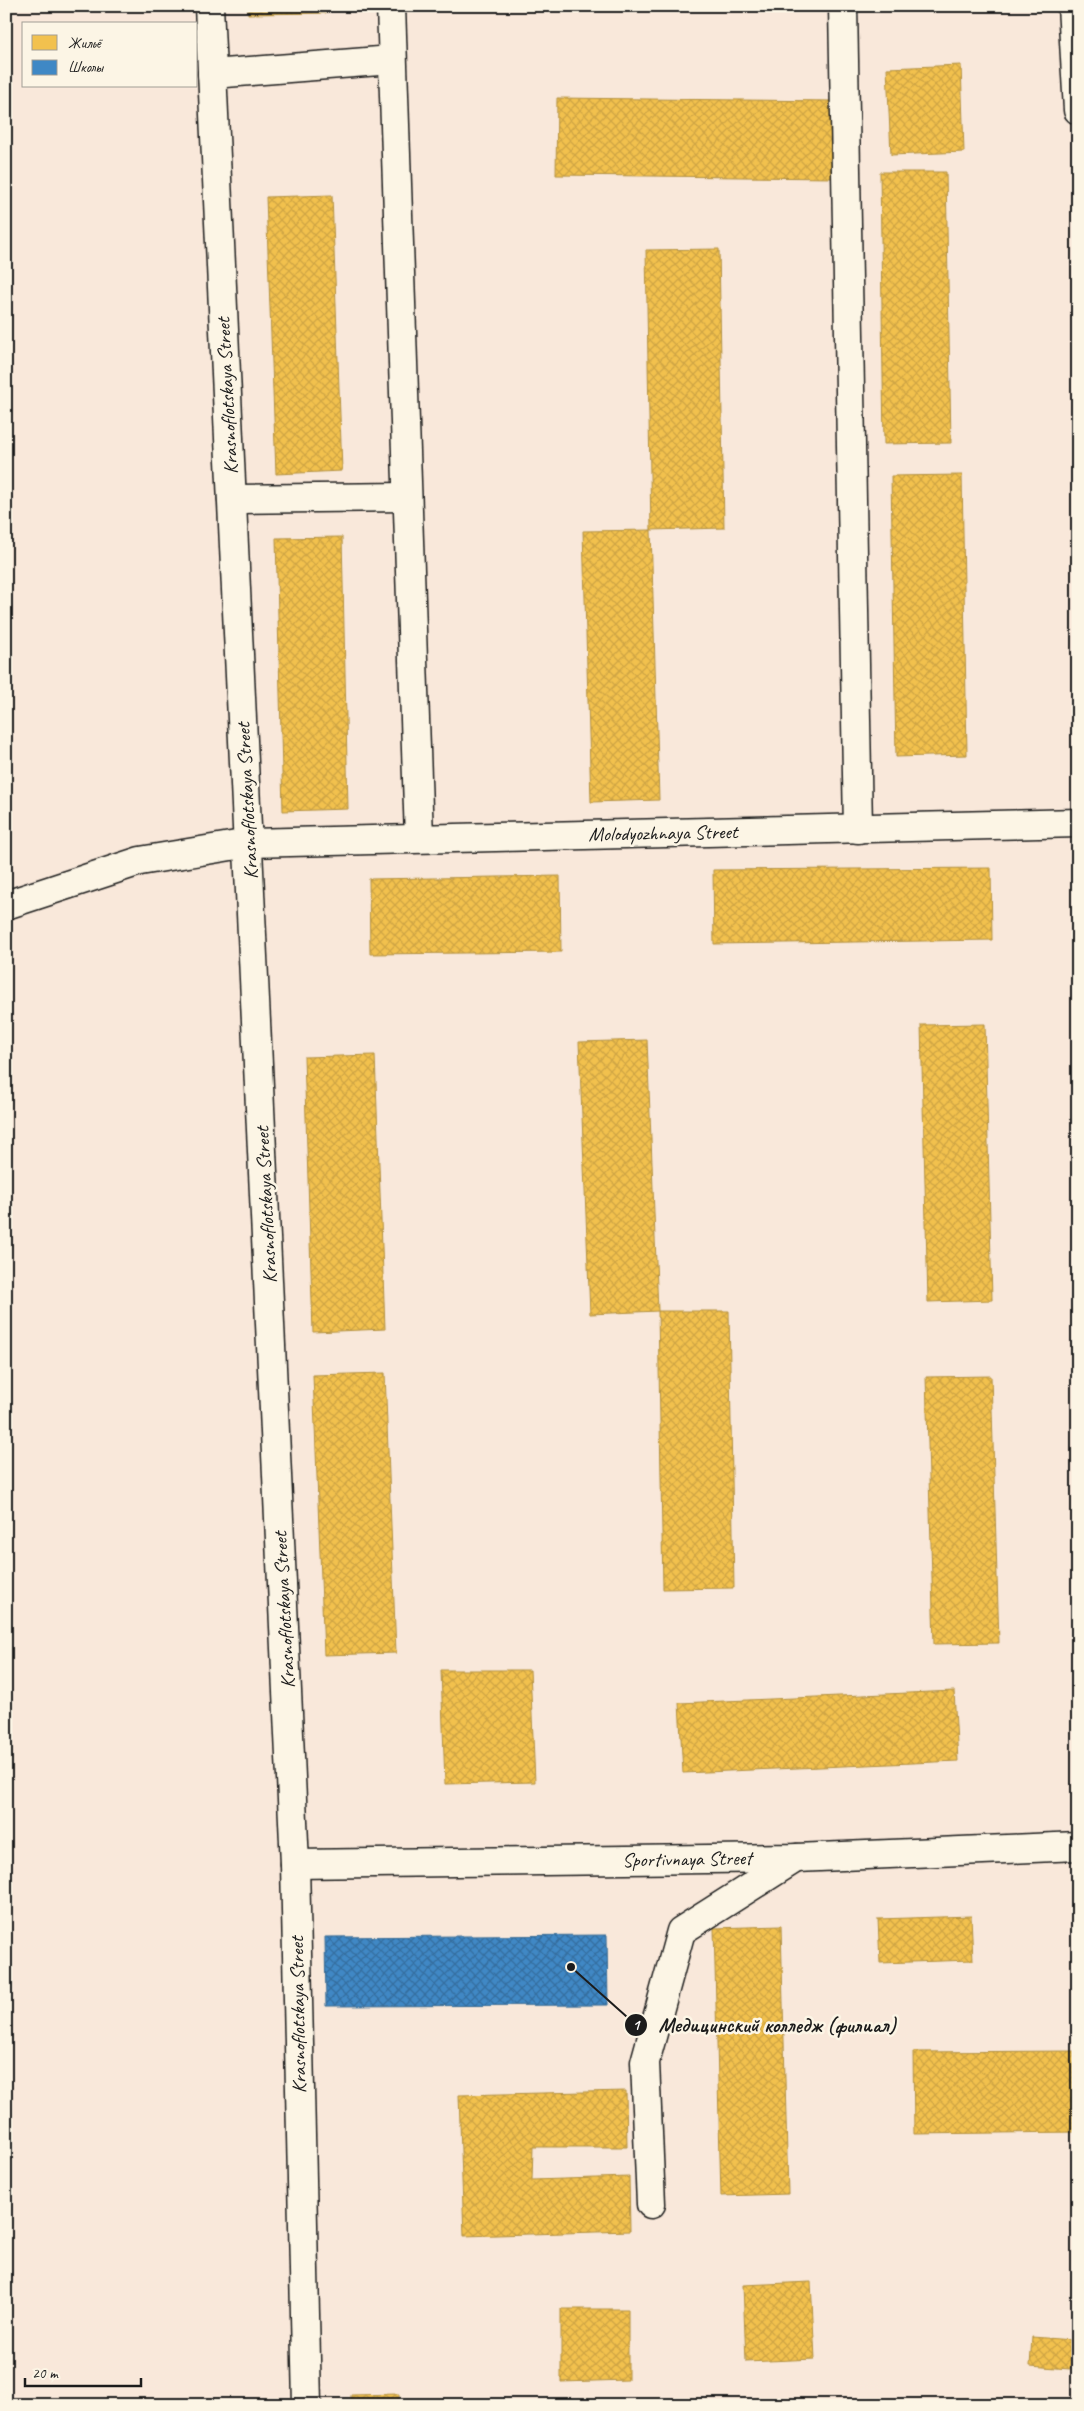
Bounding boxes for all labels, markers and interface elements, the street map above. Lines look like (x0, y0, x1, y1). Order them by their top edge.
legend (22, 22, 198, 88)
text: Жильё (68, 34, 103, 53)
text: Школы (68, 58, 104, 77)
street label: Krasnoflotskaya Street (210, 315, 244, 475)
street label: Krasnoflotskaya Street (230, 720, 264, 880)
street label: Molodyozhnaya Street (588, 819, 740, 847)
street label: Krasnoflotskaya Street (249, 1124, 283, 1284)
street label: Krasnoflotskaya Street (267, 1529, 301, 1689)
street label: Sportivnaya Street (622, 1845, 755, 1873)
street label: Krasnoflotskaya Street (284, 1934, 312, 2094)
callout: Медицинский колледж (филиал) (623, 2007, 906, 2043)
text: Медицинский колледж (филиал) (658, 2012, 898, 2038)
text: 1 (633, 2016, 642, 2035)
scale bar (25, 2356, 141, 2388)
text: 20 m (32, 2364, 59, 2383)

